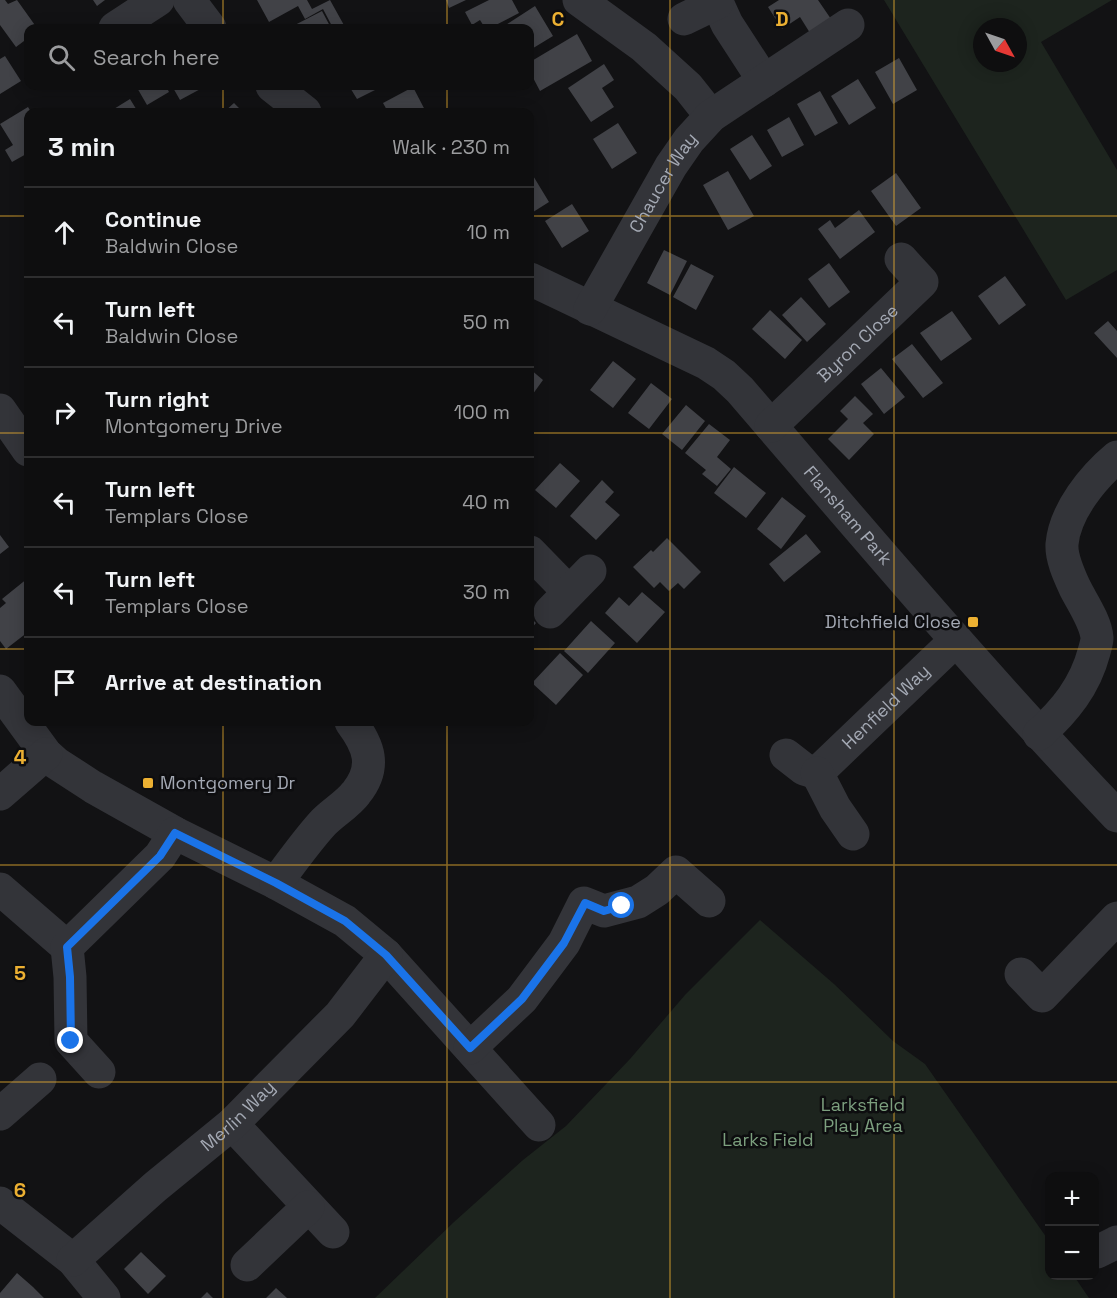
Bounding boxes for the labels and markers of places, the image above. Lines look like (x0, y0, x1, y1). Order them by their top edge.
place label: Ditchfield Close (825, 610, 961, 633)
marker: Ditchfield Close (966, 615, 980, 629)
place label: Montgomery Dr (160, 771, 296, 794)
marker: Montgomery Dr (141, 776, 155, 790)

